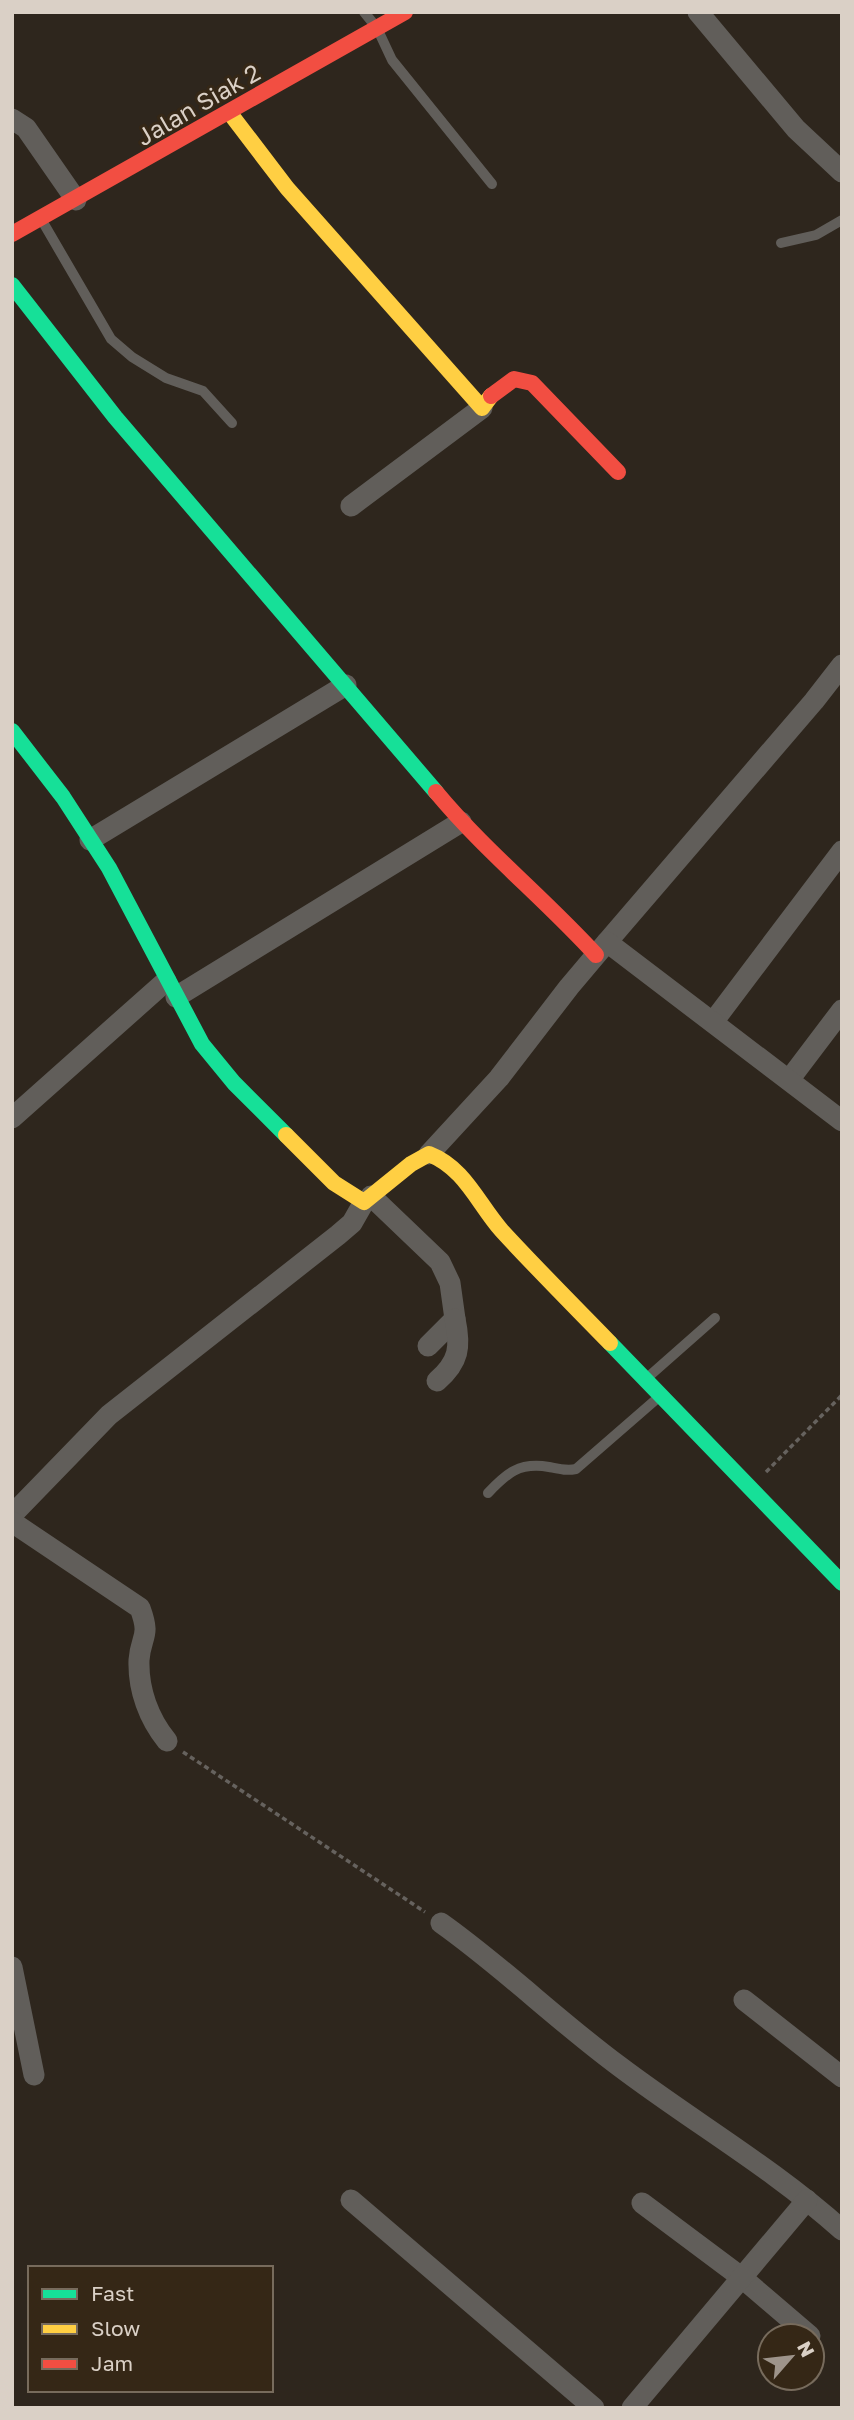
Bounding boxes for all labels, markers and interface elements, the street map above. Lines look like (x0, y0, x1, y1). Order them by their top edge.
street label: Jalan Siak 2 (131, 57, 265, 151)
legend (28, 2266, 273, 2392)
text: Fast (91, 2280, 134, 2306)
text: Slow (91, 2315, 140, 2341)
north arrow (756, 2322, 826, 2392)
text: N (793, 2337, 820, 2361)
text: Jam (91, 2350, 133, 2376)

